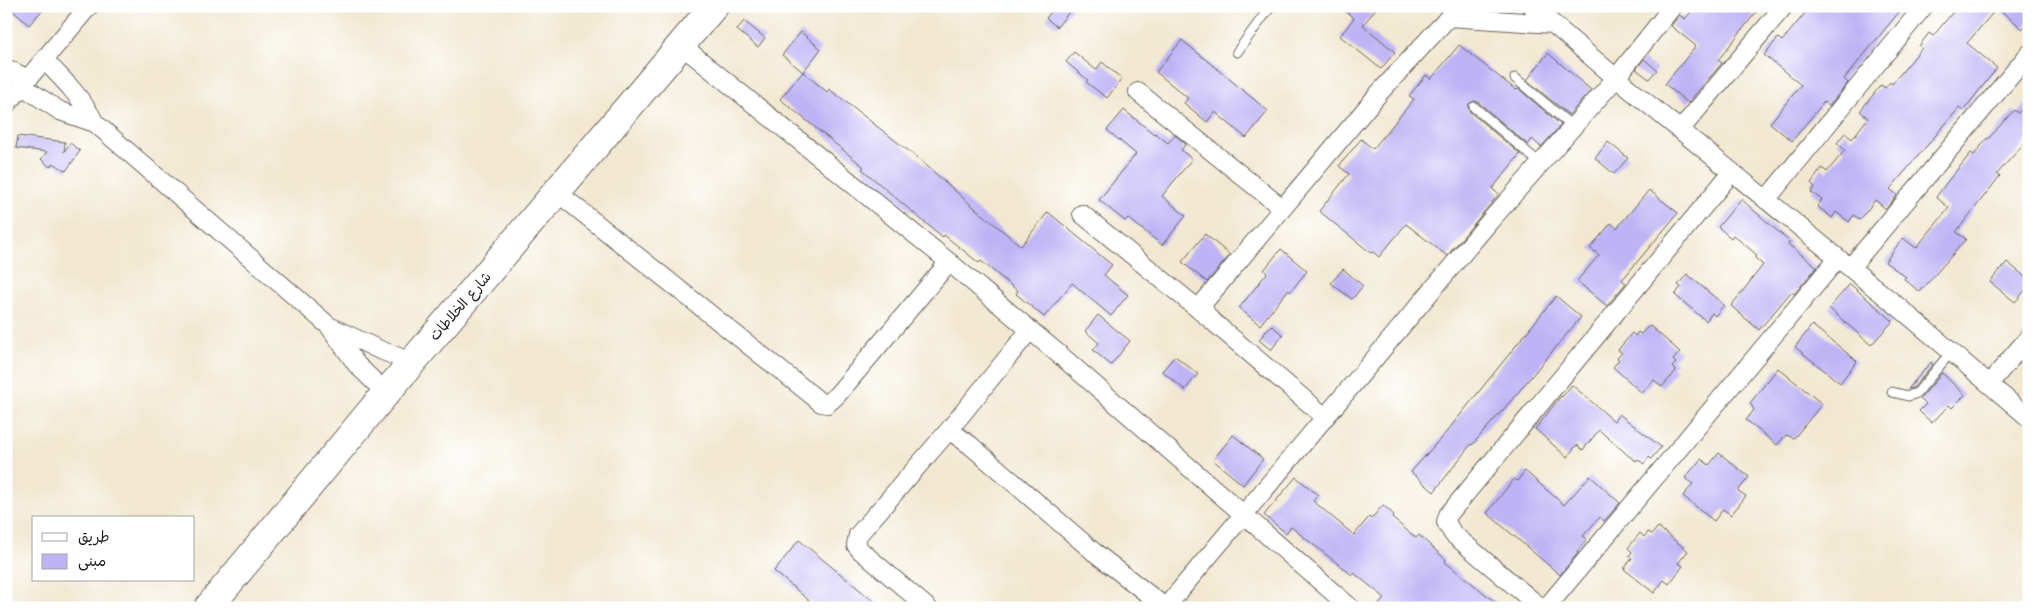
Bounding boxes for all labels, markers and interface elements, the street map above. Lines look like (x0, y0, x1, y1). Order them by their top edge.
street label: شارع الخلاطات (425, 268, 496, 345)
legend (32, 516, 195, 582)
text: طريق (78, 527, 110, 547)
text: مبنى (78, 551, 106, 571)

